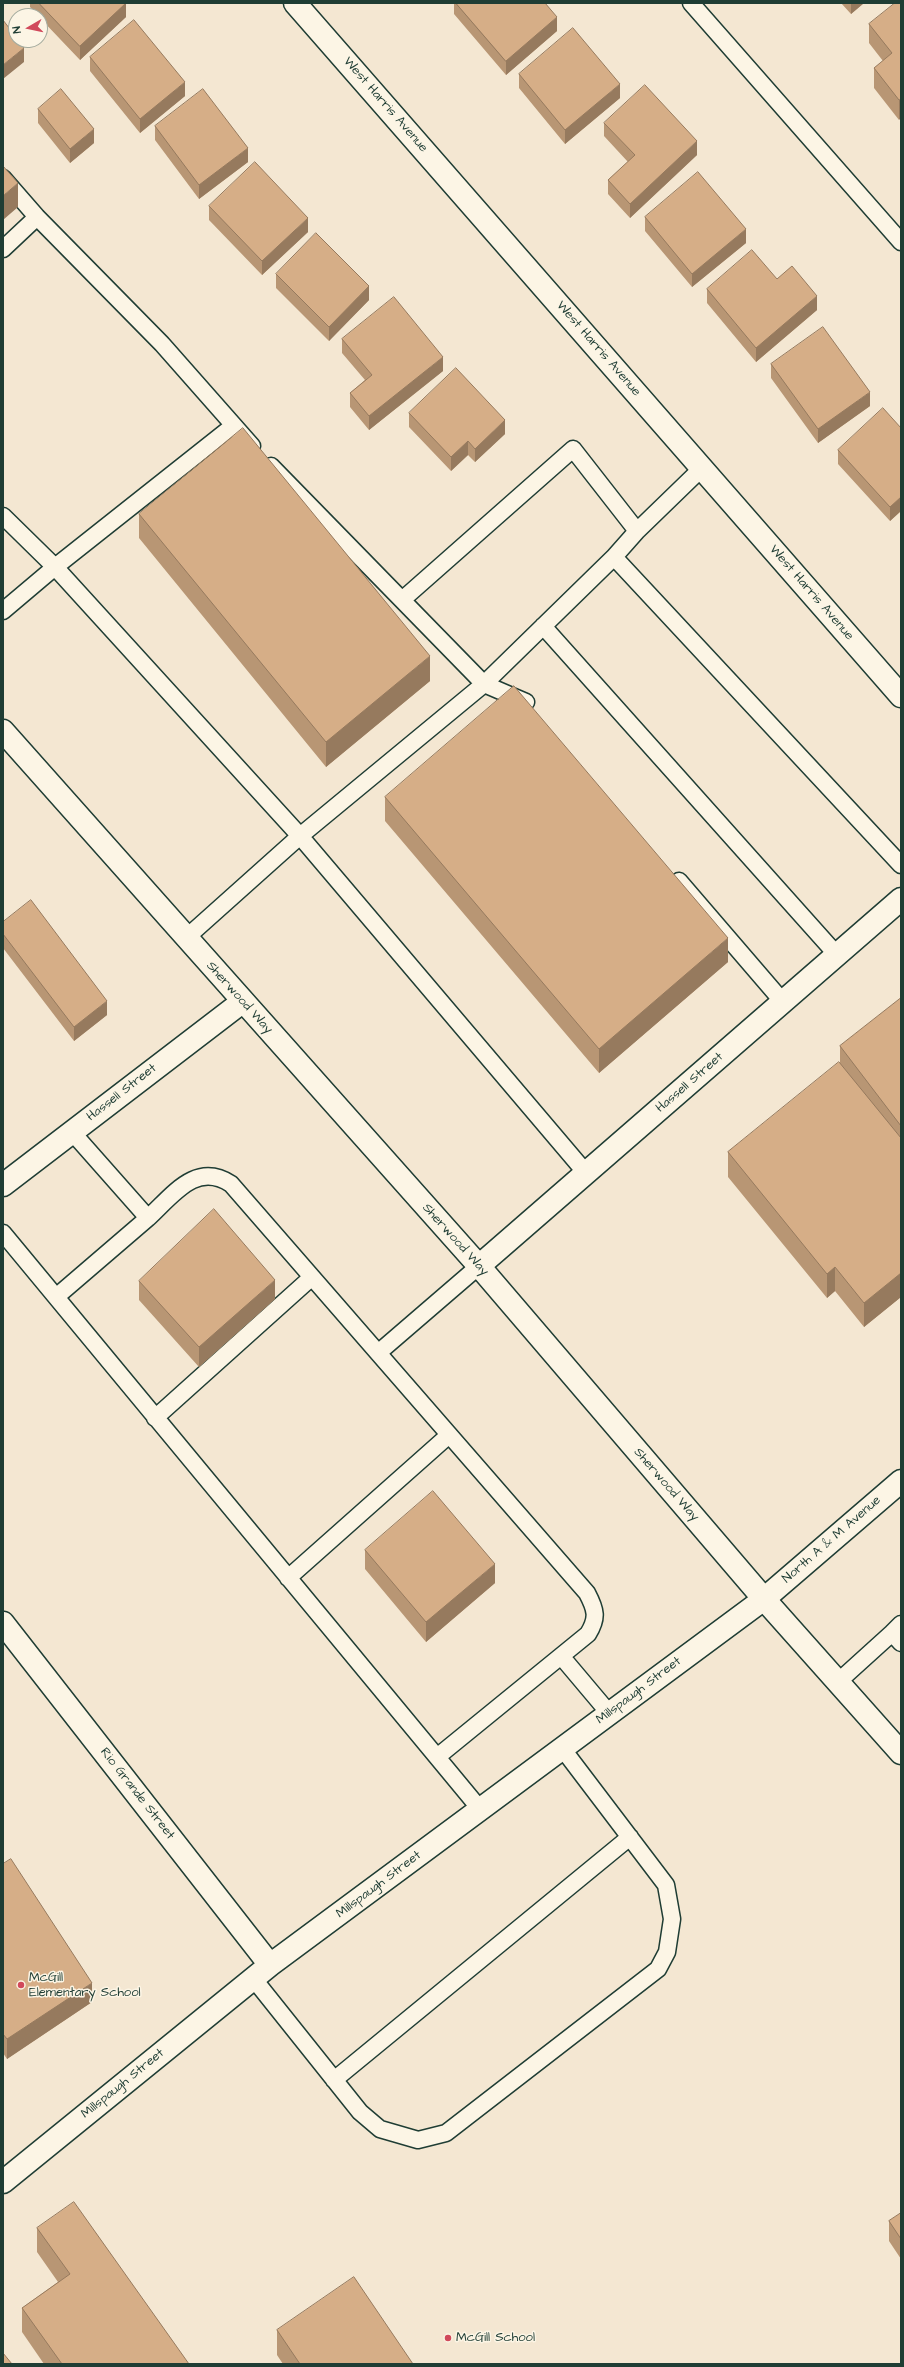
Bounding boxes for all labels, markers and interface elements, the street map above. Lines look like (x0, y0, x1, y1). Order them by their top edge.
north arrow (8, 8, 48, 48)
text: N (9, 25, 25, 34)
street label: West Harris Avenue (339, 54, 431, 156)
street label: West Harris Avenue (552, 298, 644, 400)
street label: West Harris Avenue (765, 542, 857, 644)
street label: Sherwood Way (202, 959, 276, 1037)
street label: Hassell Street (653, 1050, 727, 1116)
street label: Hassell Street (84, 1061, 160, 1125)
street label: Sherwood Way (418, 1201, 492, 1279)
street label: Sherwood Way (630, 1445, 702, 1525)
street label: North A & M Avenue (780, 1493, 884, 1587)
street label: Millspaugh Street (593, 1654, 685, 1728)
street label: Rio Grande Street (96, 1745, 178, 1843)
street label: Millspaugh Street (333, 1848, 425, 1922)
place label: McGill Elementary School (29, 1970, 140, 2001)
marker: McGill Elementary School (16, 1980, 26, 1990)
street label: Millspaugh Street (78, 2046, 168, 2122)
place label: McGill School (456, 2330, 535, 2346)
marker: McGill School (443, 2333, 453, 2343)

